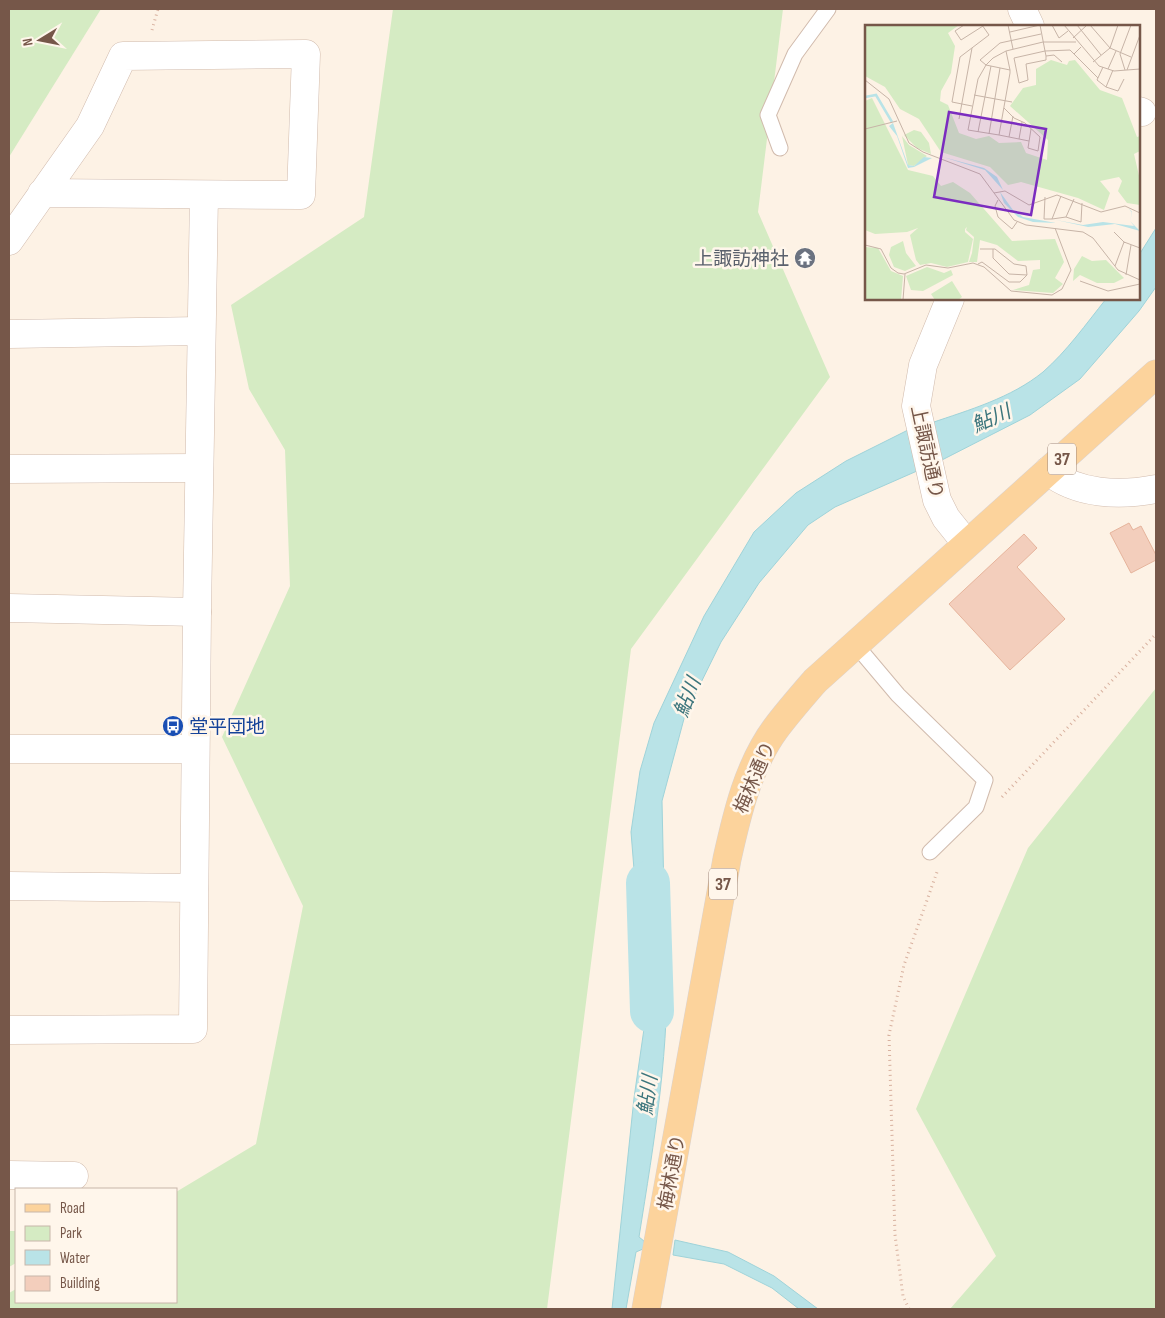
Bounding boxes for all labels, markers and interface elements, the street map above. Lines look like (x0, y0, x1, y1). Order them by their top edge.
north arrow (15, 15, 65, 65)
inset map (865, 25, 1140, 300)
text: N (19, 37, 37, 47)
temple icon: 上諏訪神社 (793, 246, 817, 270)
place label: 上諏訪神社 (694, 248, 789, 271)
water label: 鮎川 (968, 399, 1016, 438)
street label: 上諏訪通り (905, 403, 948, 501)
road number: 37 (1048, 444, 1076, 474)
water label: 鮎川 (670, 673, 707, 720)
bus stop icon: 堂平団地 (161, 714, 185, 738)
place label: 堂平団地 (189, 716, 265, 739)
street label: 梅林通り (730, 738, 781, 817)
road number: 37 (709, 869, 737, 900)
water label: 鮎川 (633, 1072, 663, 1117)
street label: 梅林通り (655, 1133, 690, 1212)
legend (15, 1188, 178, 1303)
text: Road (60, 1199, 85, 1218)
text: Park (60, 1224, 82, 1243)
text: Water (60, 1249, 91, 1268)
text: Building (60, 1274, 100, 1293)

